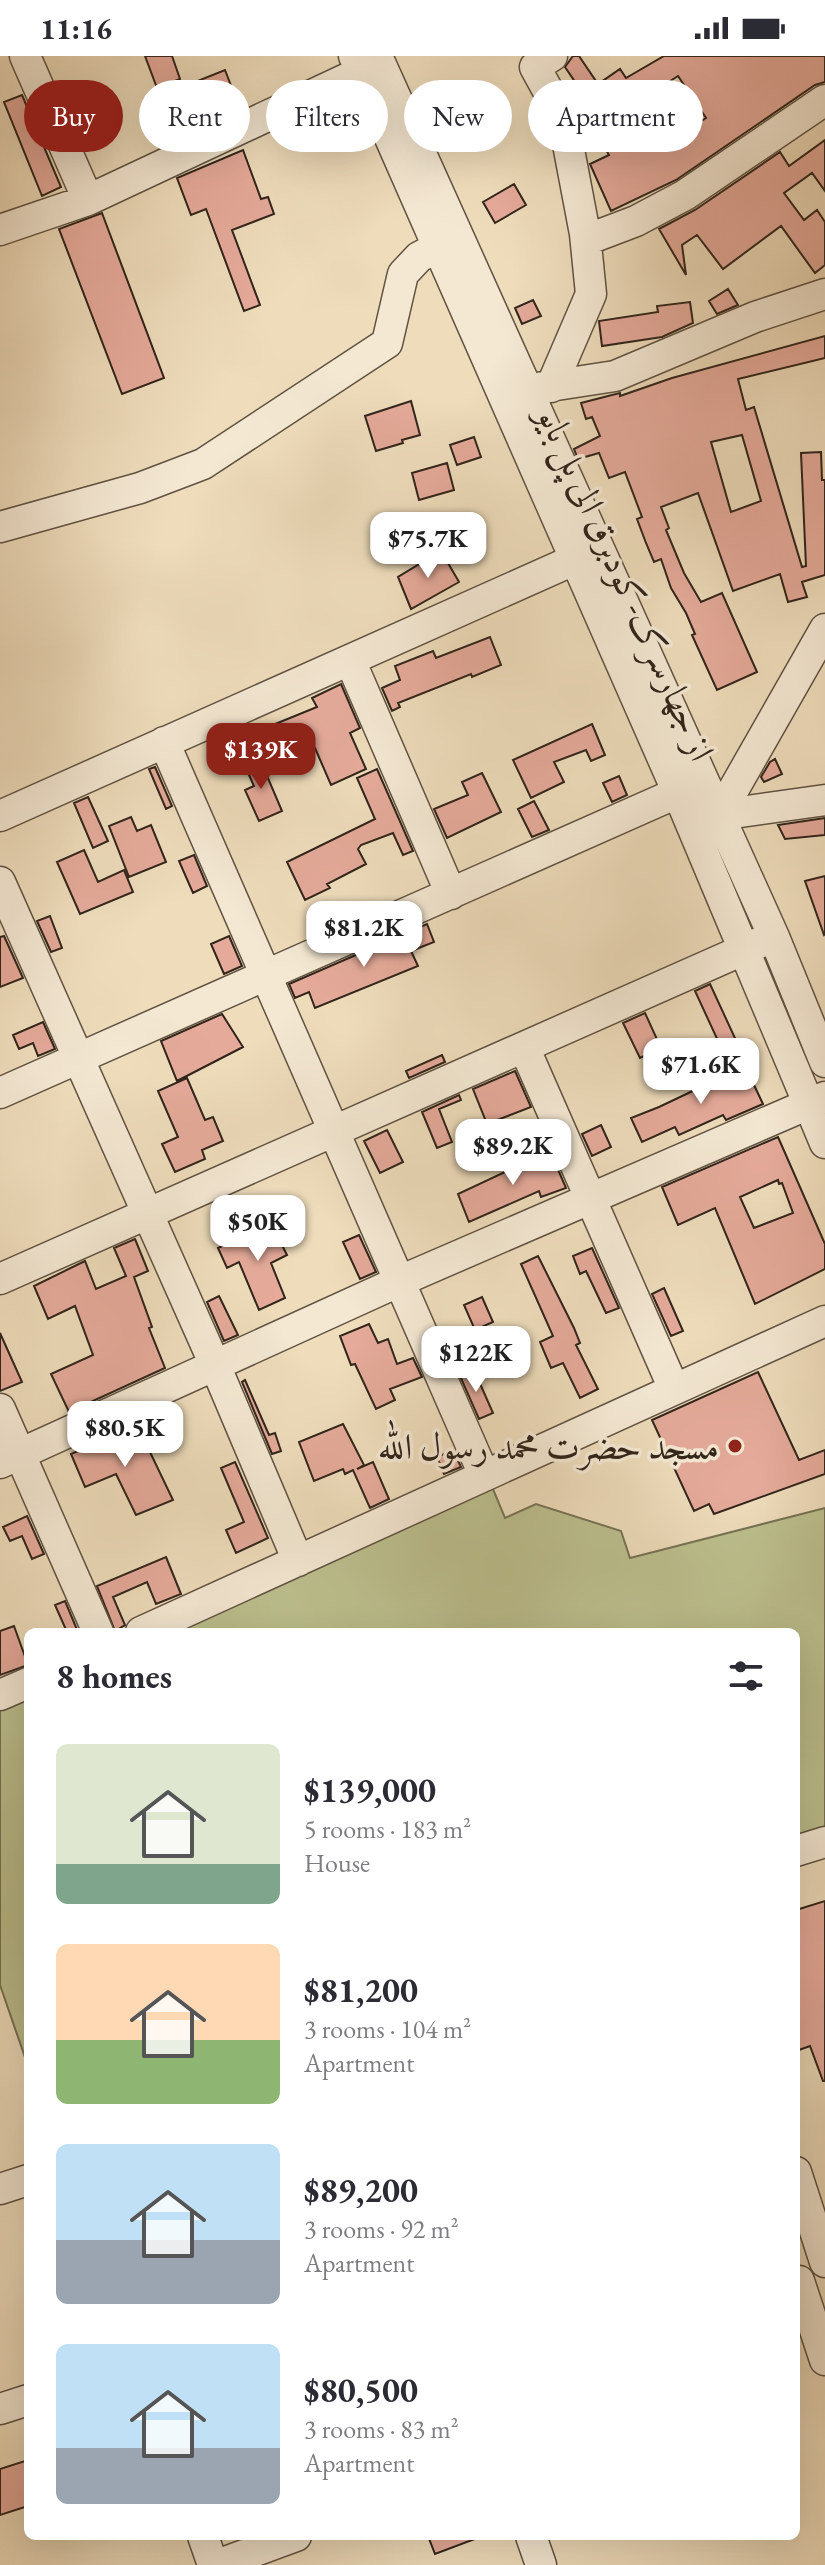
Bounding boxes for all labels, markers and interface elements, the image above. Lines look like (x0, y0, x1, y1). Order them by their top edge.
text: 11:16 (40, 9, 112, 48)
chip: Buy (24, 80, 123, 152)
chip: Rent (139, 80, 250, 152)
chip: Filters (266, 80, 388, 152)
chip: New (404, 80, 512, 152)
chip: Apartment (528, 80, 703, 152)
street label: از جهارسرک-کودبرق الی پل بایو (523, 396, 726, 769)
pin: $75.7K (363, 512, 493, 580)
text: $75.7K (388, 521, 468, 555)
pin: $139K (205, 723, 317, 791)
text: $139K (224, 732, 298, 766)
pin: $81.2K (299, 901, 429, 969)
text: $81.2K (324, 910, 404, 944)
pin: $71.6K (636, 1038, 766, 1106)
text: $71.6K (661, 1047, 741, 1081)
pin: $89.2K (448, 1119, 578, 1187)
text: $89.2K (473, 1128, 553, 1162)
pin: $50K (211, 1195, 305, 1263)
text: $50K (228, 1204, 288, 1238)
pin: $122K (420, 1326, 532, 1394)
text: $122K (439, 1335, 513, 1369)
pin: $80.5K (60, 1401, 190, 1469)
text: $80.5K (85, 1410, 165, 1444)
place label: مسجد حضرت محمد رسول الله (378, 1419, 719, 1471)
marker: مسجد حضرت محمد رسول الله (726, 1437, 744, 1455)
text: 8 homes (56, 1654, 172, 1698)
icon: filters (724, 1654, 768, 1698)
text: $139,000 (304, 1768, 436, 1812)
icon: home (120, 1776, 216, 1872)
text: 5 rooms · 183 m² (304, 1812, 471, 1846)
text: House (304, 1846, 370, 1880)
text: $81,200 (304, 1968, 418, 2012)
icon: home (120, 1976, 216, 2072)
text: 3 rooms · 104 m² (304, 2012, 471, 2046)
text: Apartment (304, 2046, 414, 2080)
text: $89,200 (304, 2168, 418, 2212)
icon: home (120, 2176, 216, 2272)
text: 3 rooms · 92 m² (304, 2212, 459, 2246)
text: Apartment (304, 2246, 414, 2280)
text: $80,500 (304, 2368, 418, 2412)
icon: home (120, 2376, 216, 2472)
text: 3 rooms · 83 m² (304, 2412, 459, 2446)
text: Apartment (304, 2446, 414, 2480)

